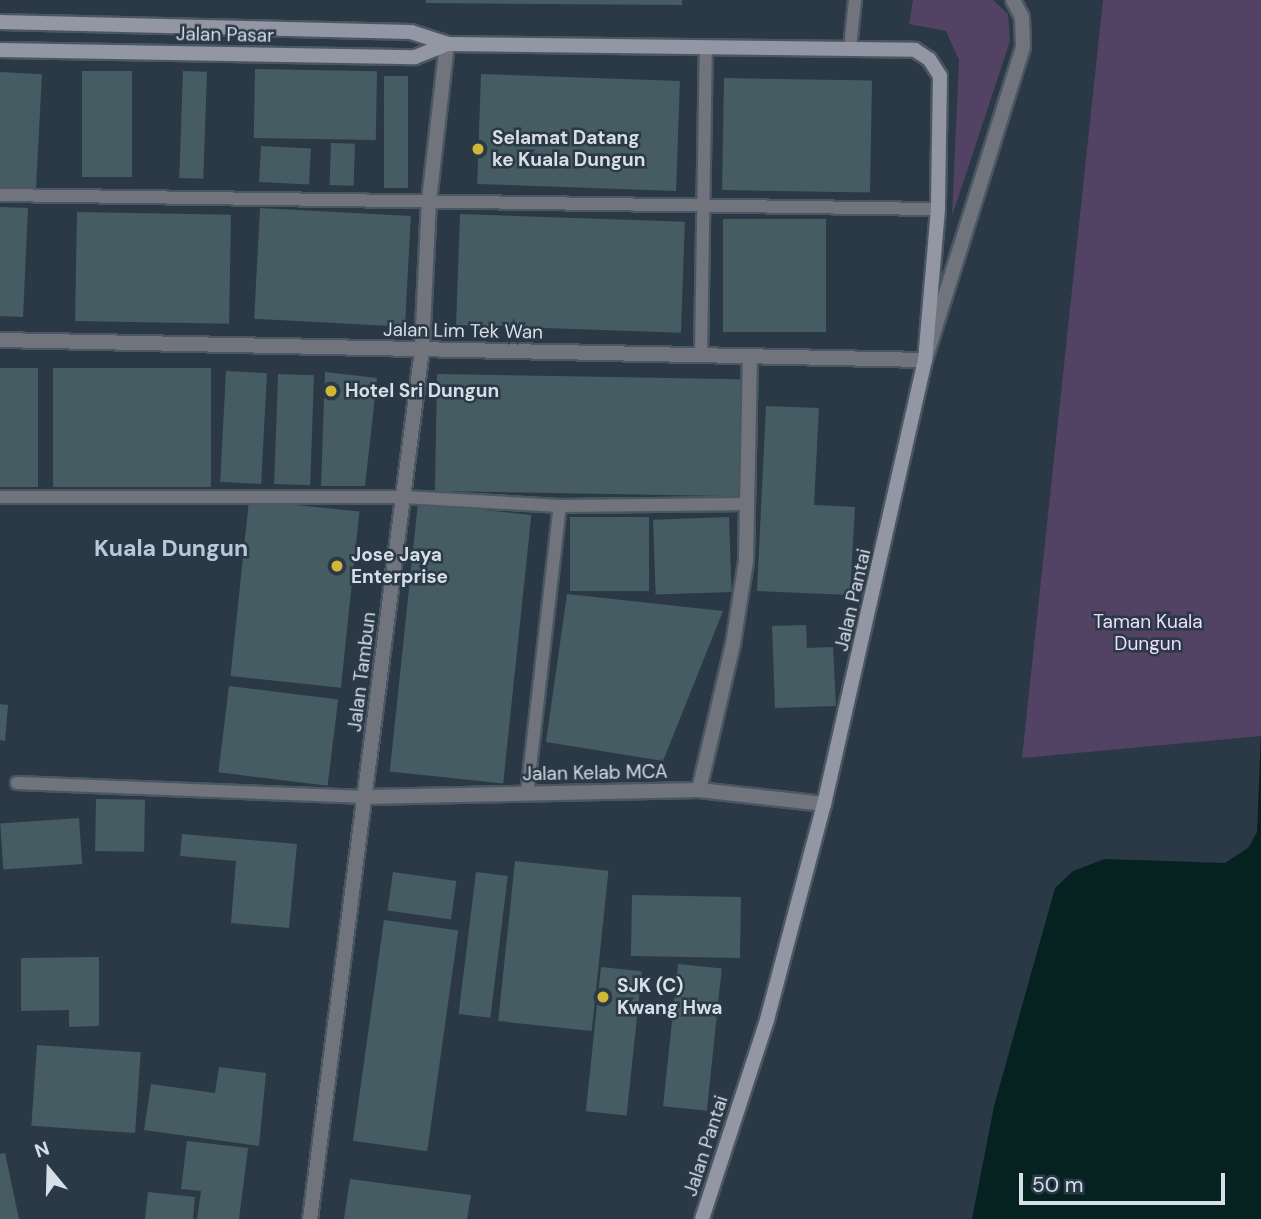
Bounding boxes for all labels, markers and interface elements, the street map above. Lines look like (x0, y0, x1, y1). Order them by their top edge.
street label: Jalan Pasar (176, 23, 274, 47)
place label: Selamat Datang ke Kuala Dungun (492, 127, 645, 171)
marker: Selamat Datang ke Kuala Dungun (470, 141, 486, 157)
street label: Jalan Lim Tek Wan (383, 318, 543, 344)
place label: Hotel Sri Dungun (345, 380, 499, 402)
marker: Hotel Sri Dungun (323, 383, 339, 399)
district label: Kuala Dungun (94, 534, 248, 562)
place label: Jose Jaya Enterprise (351, 544, 448, 588)
street label: Jalan Pantai (830, 546, 876, 654)
marker: Jose Jaya Enterprise (329, 558, 345, 574)
street label: Jalan Tambun (343, 611, 381, 733)
park label: Taman Kuala Dungun (1093, 611, 1203, 655)
street label: Jalan Kelab MCA (522, 760, 668, 786)
place label: SJK (C) Kwang Hwa (617, 975, 722, 1019)
marker: SJK (C) Kwang Hwa (595, 989, 611, 1005)
street label: Jalan Pantai (679, 1093, 733, 1199)
north arrow (14, 1135, 84, 1205)
text: N (31, 1136, 53, 1164)
scale bar (1023, 1160, 1230, 1204)
text: 50 m (1032, 1171, 1083, 1199)

